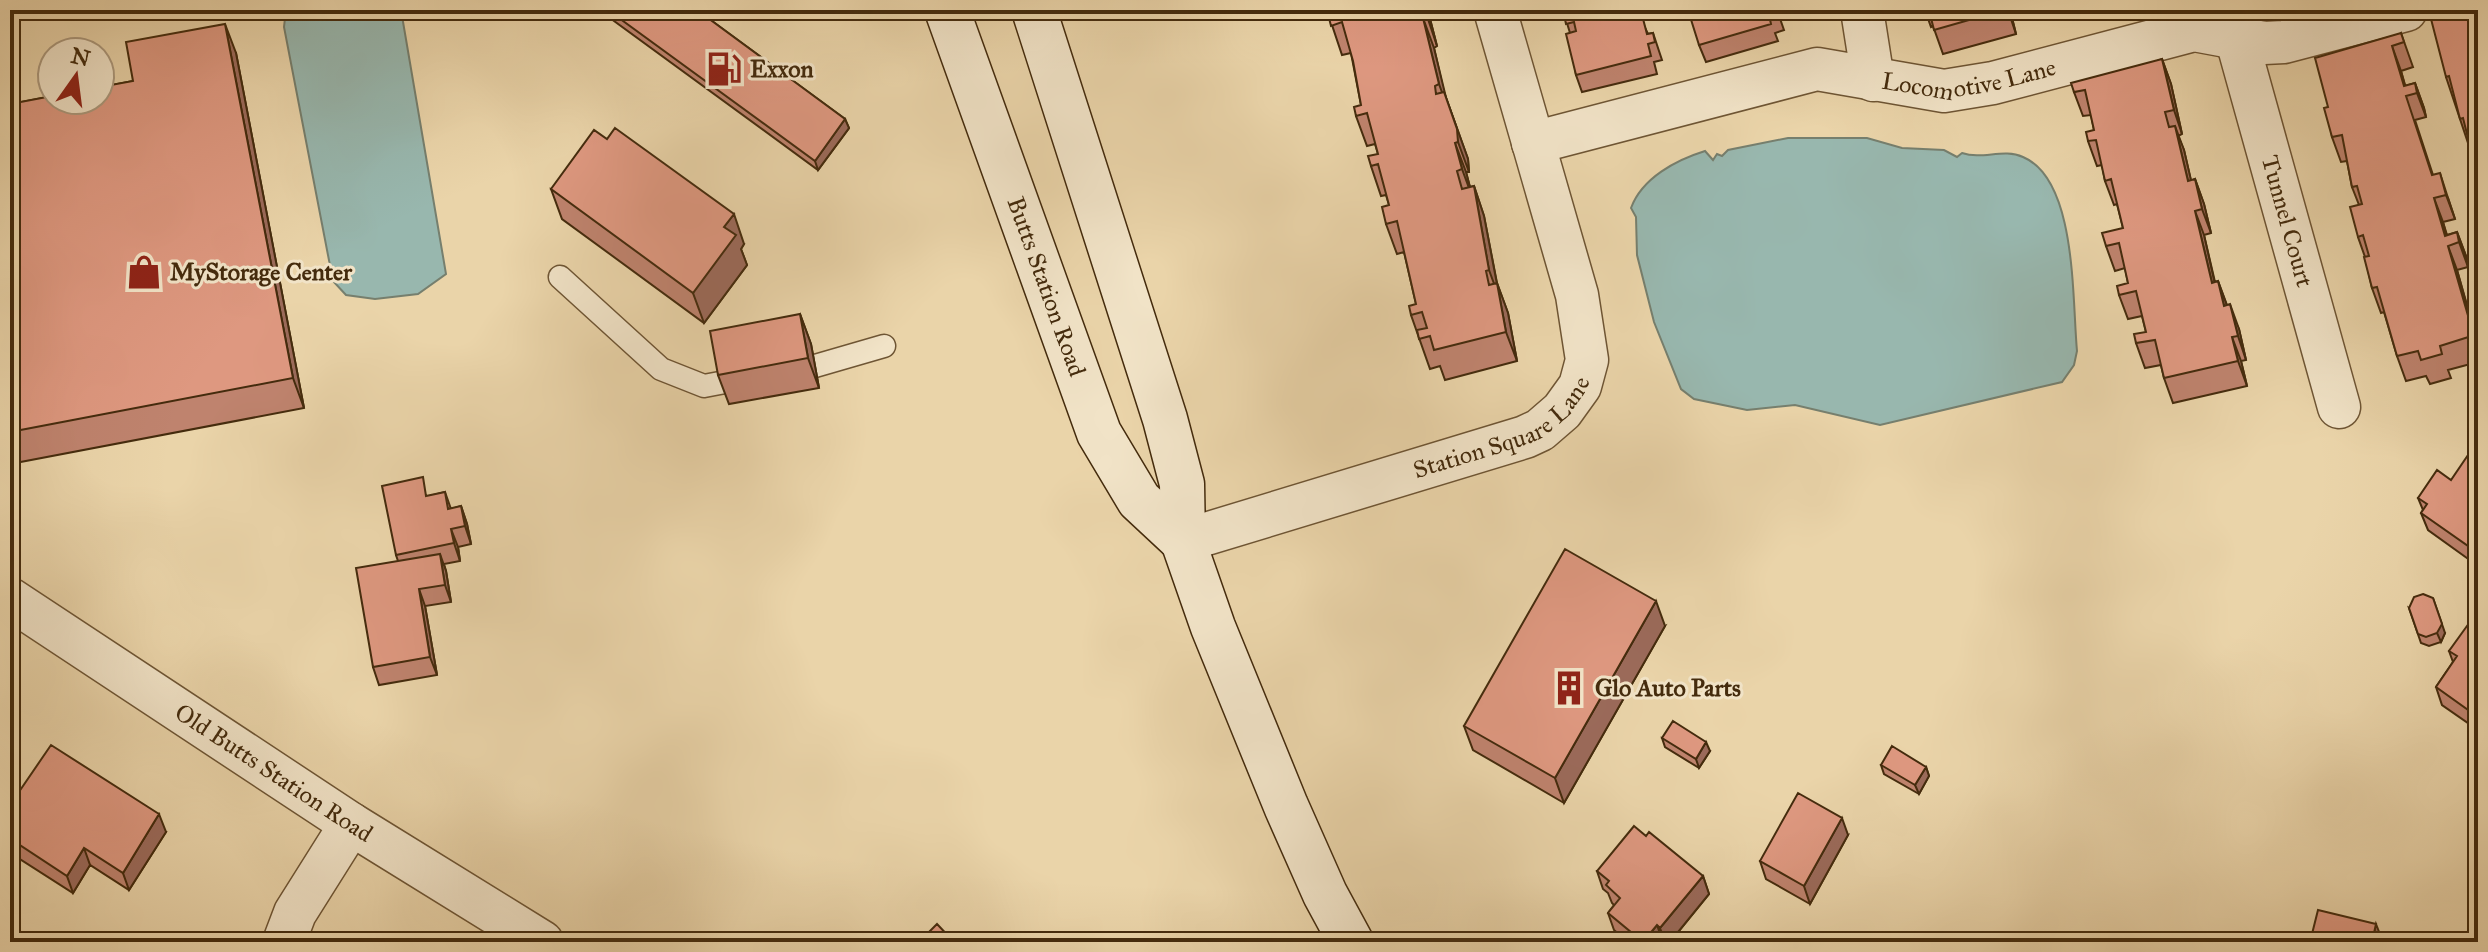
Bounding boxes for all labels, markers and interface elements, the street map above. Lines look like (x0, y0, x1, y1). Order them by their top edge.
north arrow (36, 36, 116, 116)
text: N (68, 42, 93, 73)
fuel station icon: Exxon (705, 50, 743, 88)
street label: Locomotive Lane (1880, 52, 2059, 107)
place label: Exxon (750, 54, 814, 84)
street label: Tunnel Court (2255, 152, 2320, 291)
street label: Butts Station Road (1000, 193, 1092, 381)
shop icon: MyStorage Center (125, 253, 163, 291)
place label: MyStorage Center (170, 257, 353, 287)
street label: Station Square Lane (1410, 374, 1597, 485)
building icon: Glo Auto Parts (1550, 669, 1588, 707)
place label: Glo Auto Parts (1595, 673, 1741, 703)
street label: Old Butts Station Road (169, 697, 378, 849)

